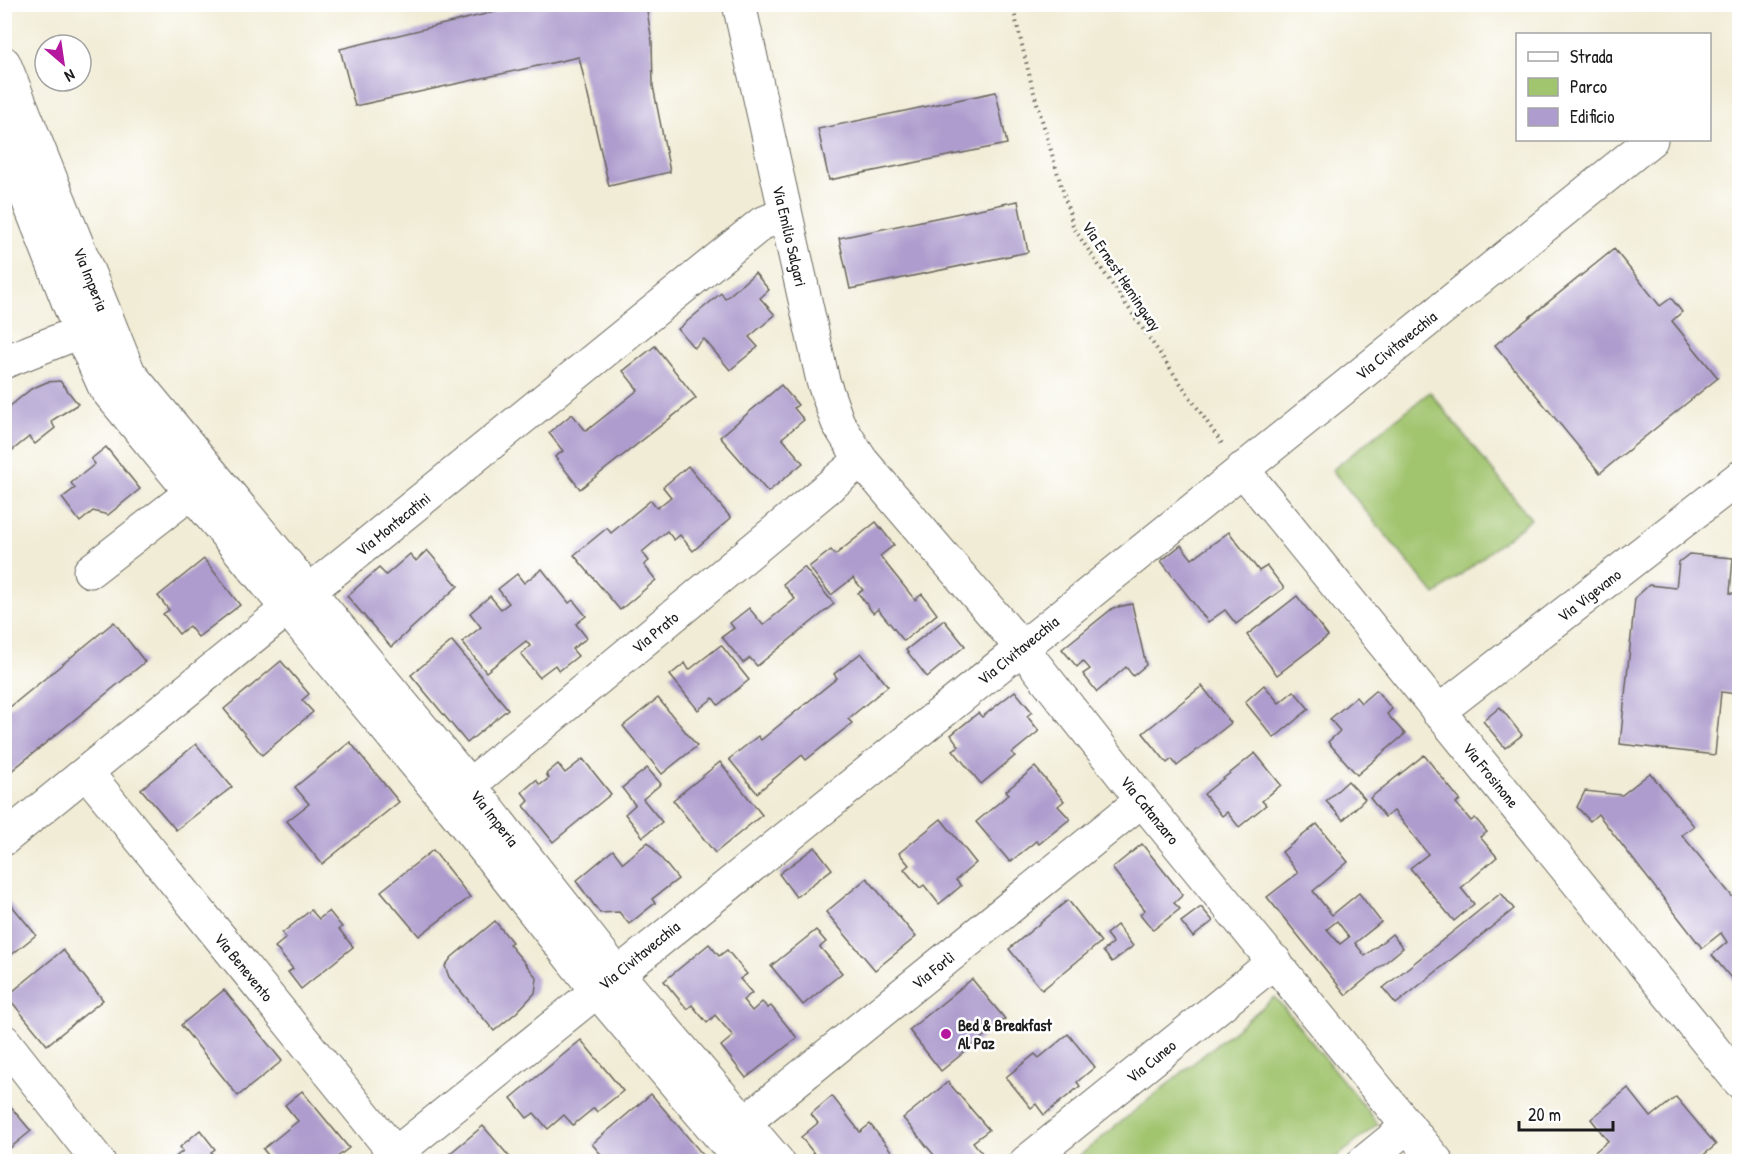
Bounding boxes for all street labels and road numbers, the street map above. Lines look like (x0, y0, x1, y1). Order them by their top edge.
street label: Via Emilio Salgari (768, 183, 812, 289)
street label: Via Ernest Hemingway (1077, 217, 1167, 335)
street label: Via Imperia (68, 244, 114, 314)
street label: Via Civitavecchia (1351, 305, 1441, 385)
street label: Via Montecatini (351, 487, 435, 561)
street label: Via Vigevano (1553, 563, 1626, 627)
street label: Via Prato (627, 606, 683, 658)
street label: Via Civitavecchia (973, 610, 1063, 690)
street label: Via Frosinone (1458, 738, 1525, 813)
street label: Via Catanzaro (1116, 771, 1185, 849)
street label: Via Imperia (466, 785, 524, 851)
street label: Via Civitavecchia (594, 915, 684, 995)
street label: Via Benevento (209, 928, 279, 1006)
street label: Via Forlì (907, 946, 959, 994)
street label: Via Cuneo (1122, 1034, 1181, 1088)

